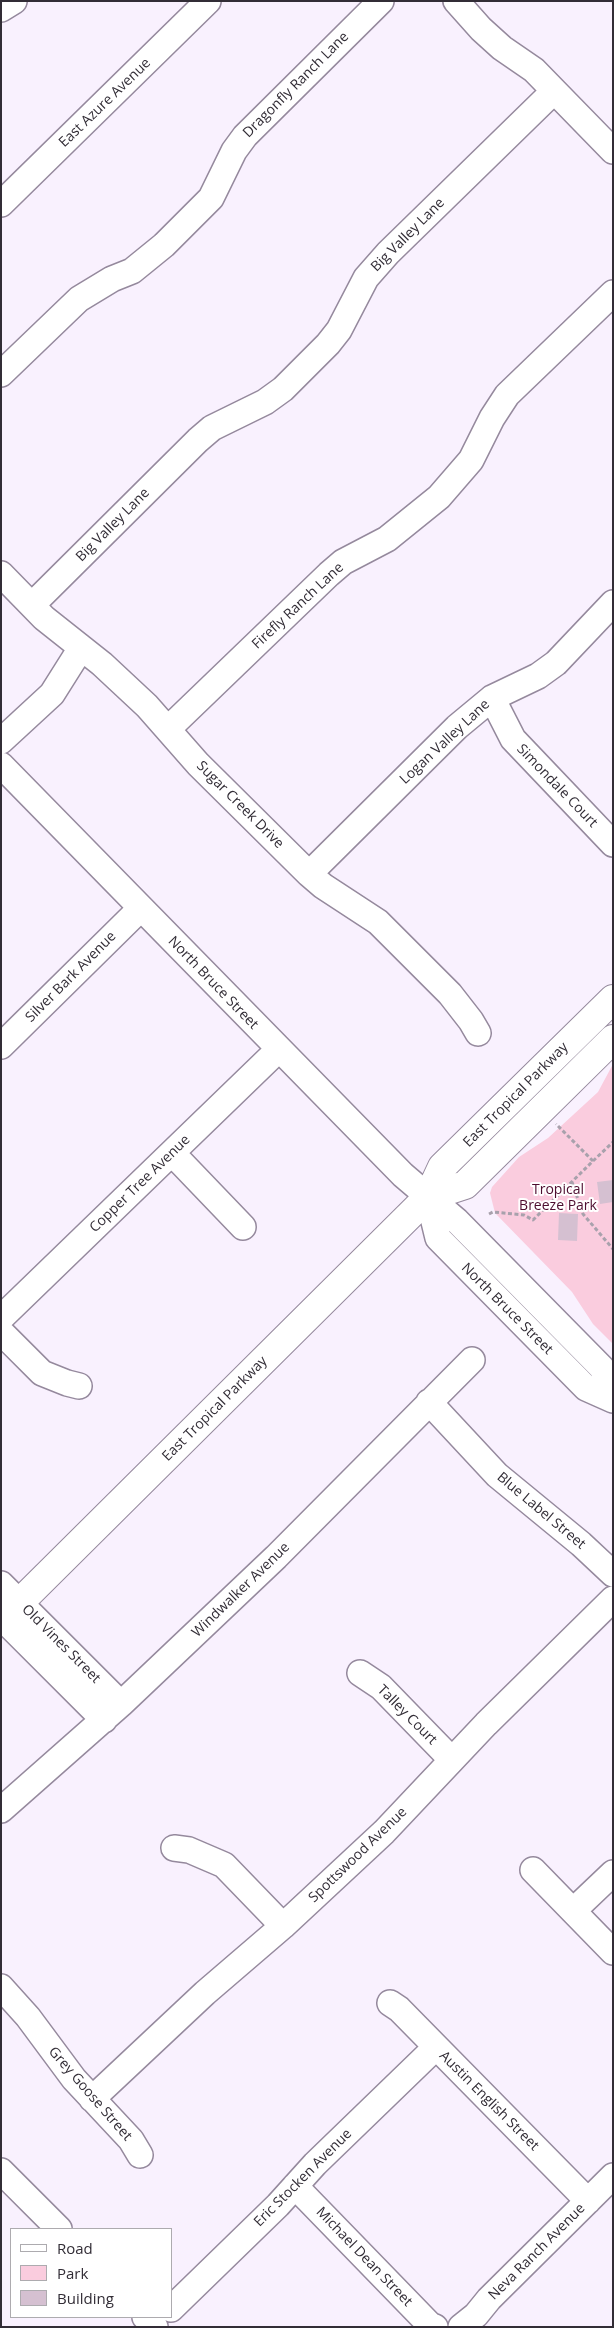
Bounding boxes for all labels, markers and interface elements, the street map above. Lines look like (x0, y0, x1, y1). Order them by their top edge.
street label: Dragonfly Ranch Lane (240, 29, 352, 141)
street label: East Azure Avenue (56, 55, 154, 151)
street label: Big Valley Lane (368, 195, 448, 275)
street label: Big Valley Lane (73, 485, 153, 565)
street label: Firefly Ranch Lane (249, 559, 347, 653)
street label: Logan Valley Lane (397, 696, 493, 788)
street label: Simondale Court (513, 741, 601, 831)
street label: Sugar Creek Drive (193, 758, 287, 852)
street label: Silver Bark Avenue (22, 928, 120, 1026)
street label: North Bruce Street (164, 933, 262, 1033)
street label: East Tropical Parkway (460, 1039, 572, 1151)
street label: Copper Tree Avenue (86, 1132, 194, 1236)
park label: Tropical Breeze Park (519, 1182, 597, 1214)
street label: North Bruce Street (458, 1260, 556, 1358)
street label: East Tropical Parkway (159, 1353, 271, 1465)
street label: Blue Label Street (493, 1469, 589, 1553)
street label: Windwalker Avenue (189, 1539, 293, 1641)
street label: Old Vines Street (18, 1601, 104, 1687)
street label: Talley Court (374, 1682, 440, 1748)
street label: Spottswood Avenue (305, 1804, 411, 1906)
street label: Grey Goose Street (45, 2044, 135, 2144)
street label: Austin English Street (436, 2048, 542, 2154)
street label: Eric Stocken Avenue (251, 2126, 355, 2230)
street label: Neva Ranch Avenue (485, 2200, 589, 2304)
street label: Michael Dean Street (312, 2204, 416, 2310)
legend (10, 2228, 172, 2318)
text: Road (57, 2238, 93, 2258)
text: Park (57, 2263, 88, 2283)
text: Building (57, 2288, 114, 2308)

